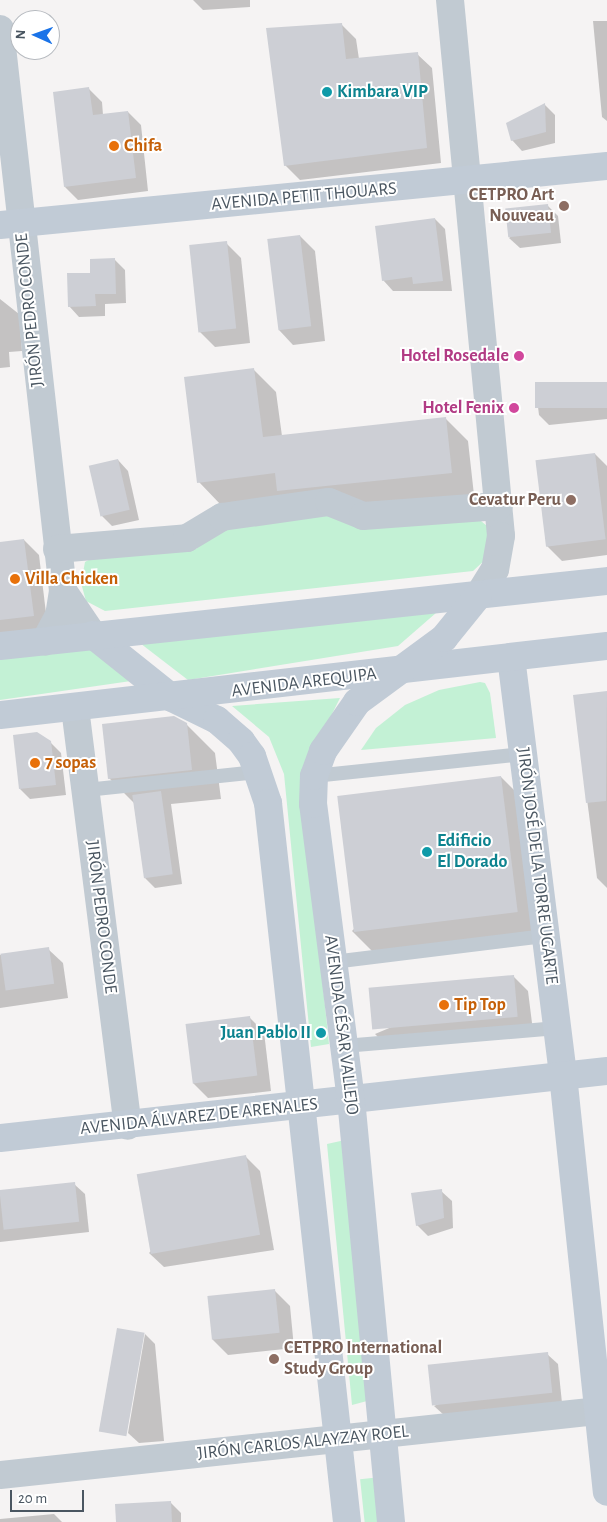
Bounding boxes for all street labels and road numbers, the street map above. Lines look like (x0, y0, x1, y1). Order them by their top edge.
street label: AVENIDA PETIT THOUARS (210, 178, 398, 216)
street label: JIRÓN PEDRO CONDE (11, 232, 49, 388)
street label: AVENIDA AREQUIPA (230, 663, 378, 703)
street label: JIRÓN JOSÉ DE LA TORRE UGARTE (512, 746, 562, 986)
street label: JIRÓN PEDRO CONDE (81, 839, 121, 995)
street label: AVENIDA CÉSAR VALLEJO (319, 934, 363, 1116)
street label: AVENIDA ÁLVAREZ DE ARENALES (79, 1094, 319, 1140)
street label: JIRÓN CARLOS ALAYZAY ROEL (196, 1421, 410, 1465)

